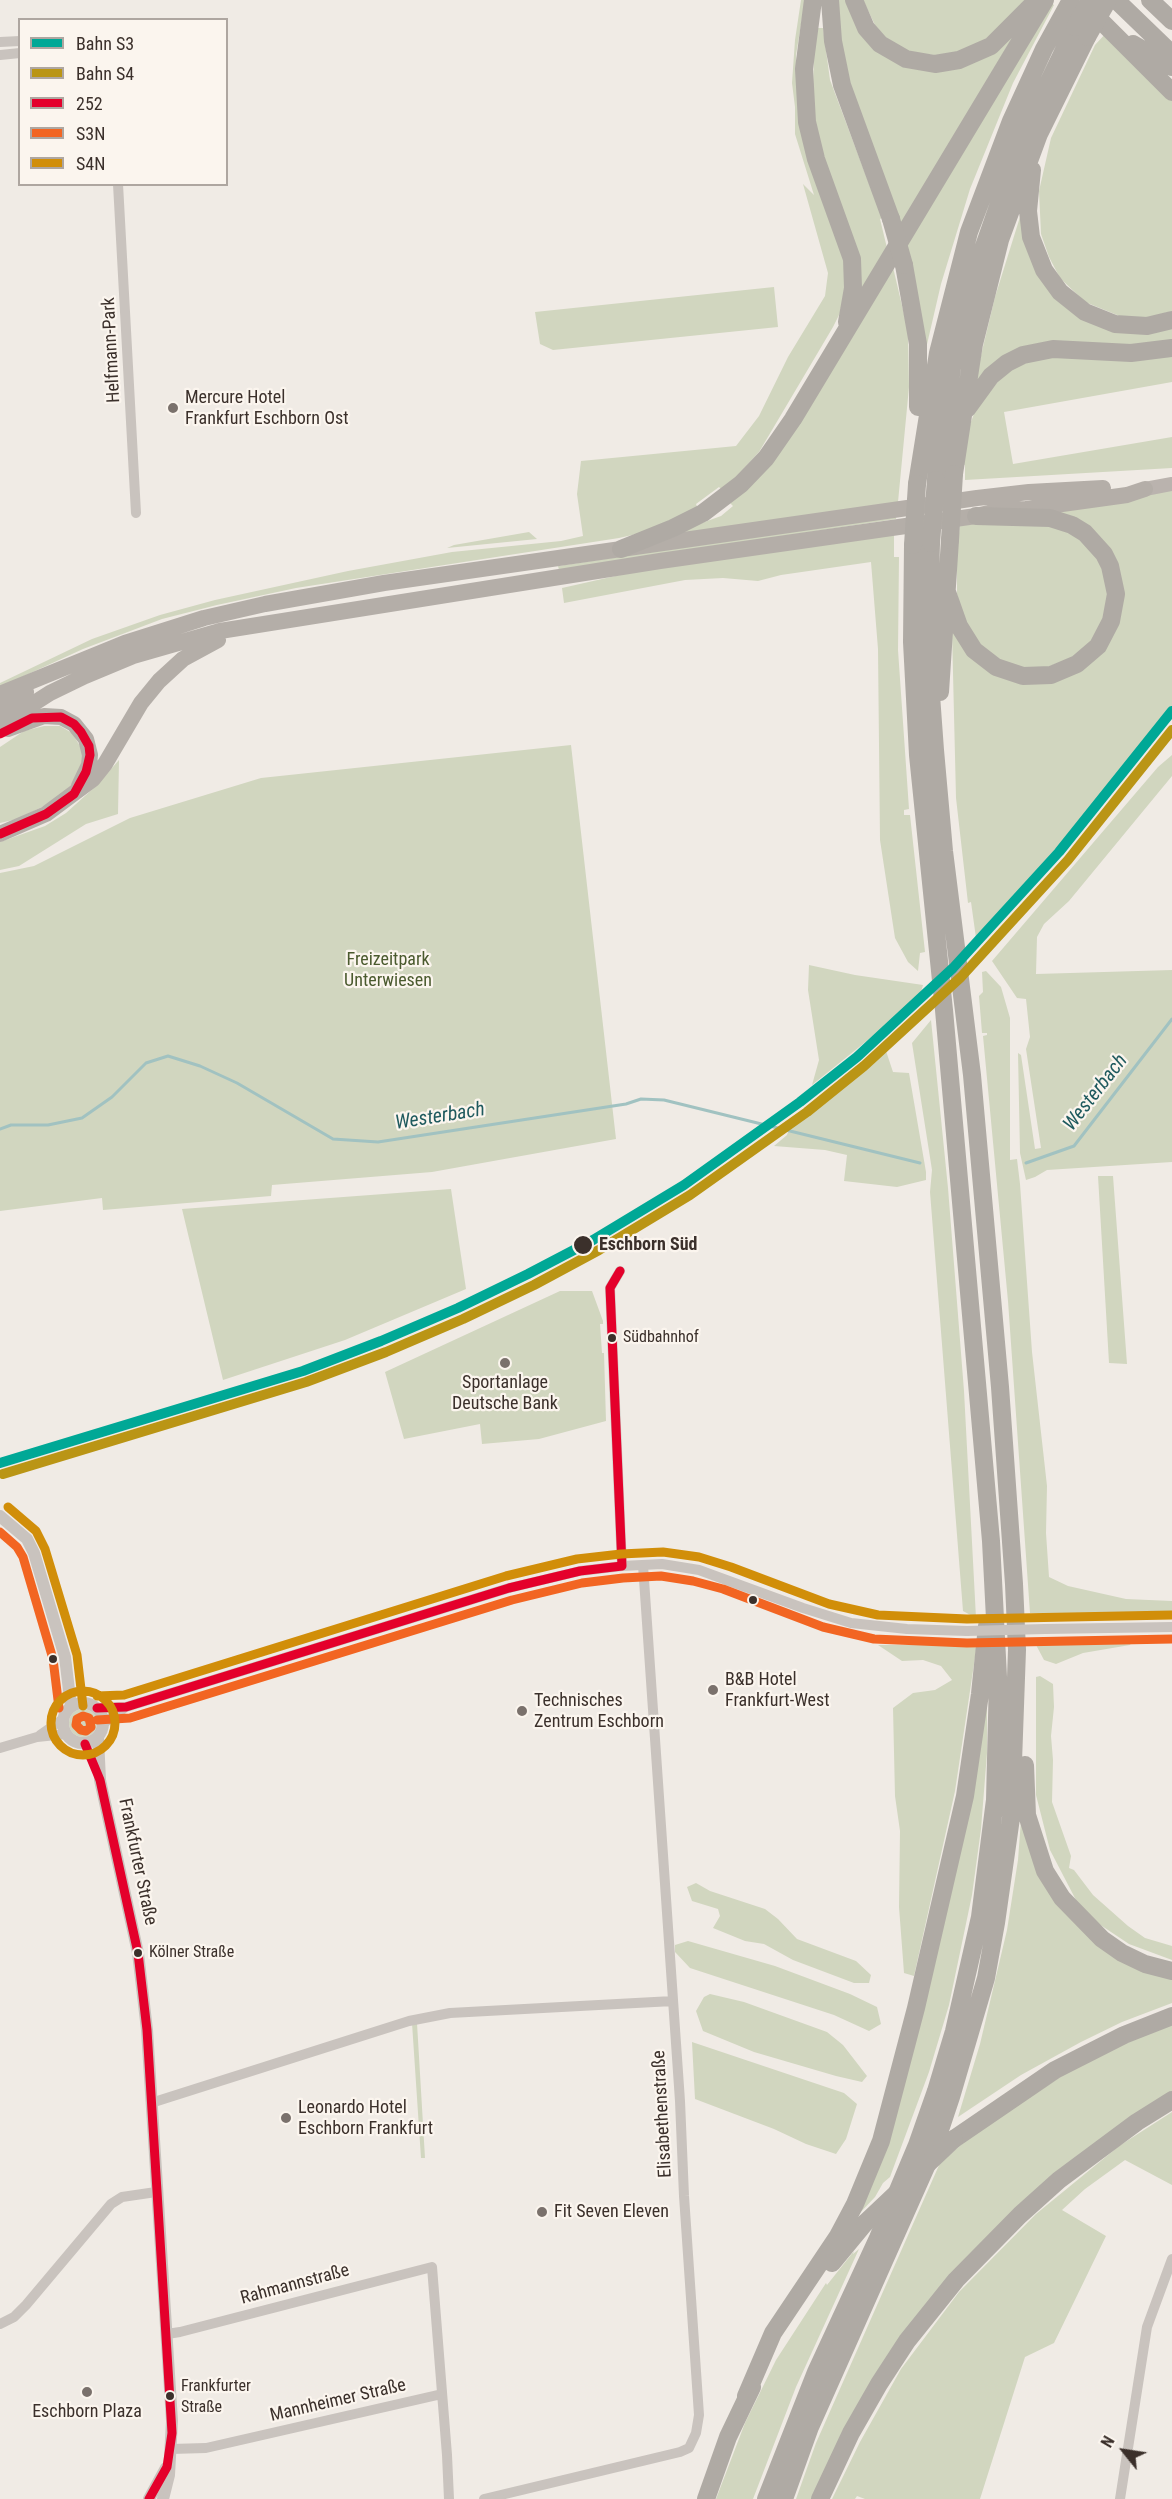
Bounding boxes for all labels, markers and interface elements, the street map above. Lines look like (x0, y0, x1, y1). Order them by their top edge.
legend (18, 18, 228, 186)
text: Bahn S3 (76, 33, 134, 54)
text: Bahn S4 (76, 63, 134, 84)
text: 252 (76, 93, 103, 114)
text: S3N (76, 123, 105, 144)
text: S4N (76, 153, 105, 174)
street label: Helfmann-Park (98, 297, 126, 403)
place label: Mercure Hotel Frankfurt Eschborn Ost (185, 387, 349, 430)
marker: Mercure Hotel Frankfurt Eschborn Ost (166, 401, 180, 415)
park label: Freizeitpark Unterwiesen (344, 949, 432, 992)
water label: Westerbach (1059, 1050, 1133, 1136)
water label: Westerbach (394, 1098, 486, 1136)
marker: Eschborn Süd (572, 1234, 594, 1256)
place label: Eschborn Süd (599, 1234, 697, 1256)
place label: Südbahnhof (623, 1328, 699, 1348)
marker: Südbahnhof (606, 1332, 618, 1344)
marker: Sportanlage Deutsche Bank (498, 1356, 512, 1370)
place label: Sportanlage Deutsche Bank (452, 1372, 558, 1414)
unlabelled marker (747, 1594, 759, 1606)
unlabelled marker (47, 1653, 59, 1665)
place label: B&B Hotel Frankfurt-West (725, 1669, 830, 1712)
marker: B&B Hotel Frankfurt-West (706, 1683, 720, 1697)
place label: Technisches Zentrum Eschborn (534, 1690, 664, 1732)
marker: Technisches Zentrum Eschborn (515, 1704, 529, 1718)
street label: Frankfurter Straße (113, 1797, 161, 1927)
place label: Kölner Straße (149, 1943, 234, 1963)
marker: Kölner Straße (132, 1947, 144, 1959)
street label: Elisabethenstraße (649, 2050, 677, 2178)
place label: Leonardo Hotel Eschborn Frankfurt (298, 2097, 433, 2140)
marker: Leonardo Hotel Eschborn Frankfurt (279, 2111, 293, 2125)
place label: Fit Seven Eleven (554, 2201, 669, 2223)
marker: Fit Seven Eleven (535, 2205, 549, 2219)
street label: Rahmannstraße (238, 2260, 352, 2310)
street label: Mannheimer Straße (268, 2375, 408, 2427)
place label: Frankfurter Straße (181, 2377, 251, 2415)
marker: Eschborn Plaza (80, 2385, 94, 2399)
marker: Frankfurter Straße (164, 2390, 176, 2402)
place label: Eschborn Plaza (32, 2401, 142, 2423)
north arrow (1094, 2421, 1154, 2481)
text: N (1097, 2433, 1119, 2451)

